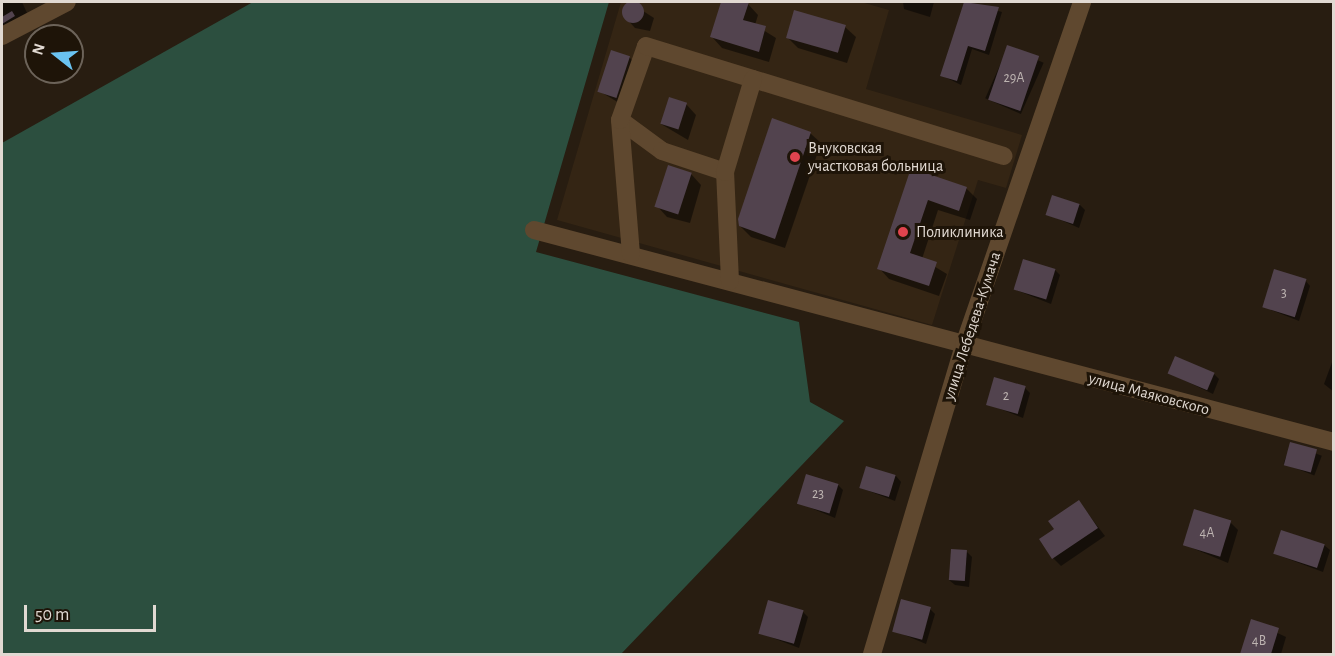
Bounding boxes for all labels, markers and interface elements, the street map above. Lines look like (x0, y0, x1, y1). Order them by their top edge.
north arrow (24, 24, 84, 84)
text: N (29, 42, 48, 57)
house number: 29А (1003, 70, 1025, 86)
place label: Внуковская участковая больница (808, 138, 943, 176)
marker: Внуковская участковая больница (786, 148, 804, 166)
place label: Поликлиника (916, 222, 1004, 242)
marker: Поликлиника (894, 223, 912, 241)
street label: улица Лебедева-Кумача (939, 249, 1005, 403)
house number: 3 (1281, 285, 1287, 301)
street label: улица Маяковского (1087, 369, 1211, 419)
house number: 2 (1003, 388, 1009, 404)
house number: 23 (812, 486, 824, 502)
house number: 4А (1200, 525, 1214, 541)
scale bar (27, 593, 159, 631)
text: 50 m (35, 606, 69, 624)
house number: 4В (1252, 633, 1266, 649)

